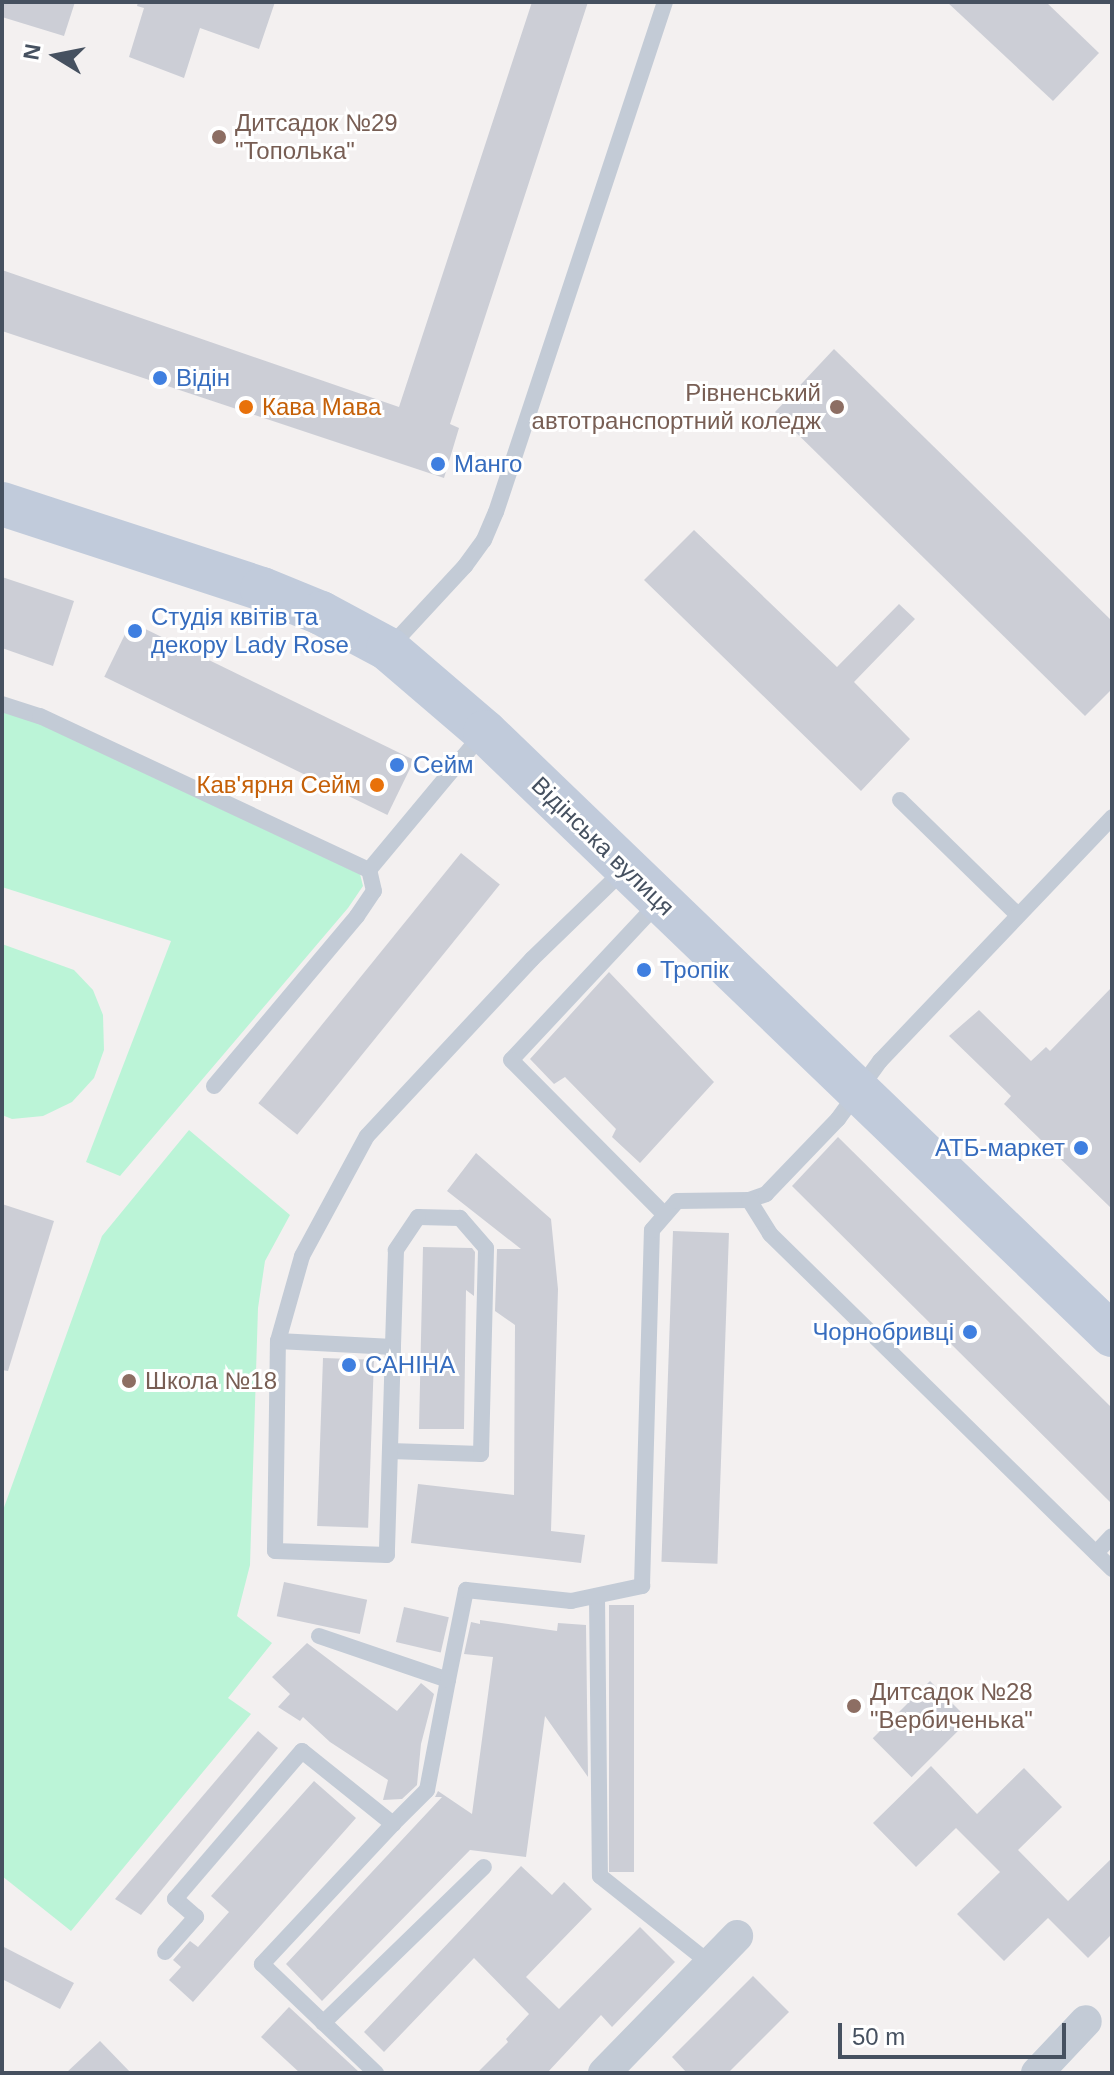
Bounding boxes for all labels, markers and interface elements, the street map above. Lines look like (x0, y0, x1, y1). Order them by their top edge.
north arrow (16, 16, 96, 96)
text: N (18, 42, 46, 62)
place label: Дитсадок №29 "Тополька" (235, 109, 398, 165)
marker: Дитсадок №29 "Тополька" (210, 128, 228, 146)
place label: Відін (176, 364, 230, 392)
marker: Відін (151, 369, 169, 387)
place label: Рівненський автотранспортний коледж (532, 379, 821, 435)
place label: Кава Мава (262, 393, 381, 421)
marker: Кава Мава (237, 398, 255, 416)
marker: Рівненський автотранспортний коледж (828, 398, 846, 416)
place label: Манго (454, 450, 522, 478)
marker: Манго (429, 455, 447, 473)
place label: Студія квітів та декору Lady Rose (151, 603, 349, 659)
marker: Студія квітів та декору Lady Rose (126, 622, 144, 640)
place label: Сейм (413, 751, 474, 779)
marker: Сейм (388, 756, 406, 774)
place label: Кав'ярня Сейм (196, 771, 361, 799)
street label: Відінська вулиця (526, 771, 680, 921)
marker: Кав'ярня Сейм (368, 776, 386, 794)
place label: Тропік (660, 956, 729, 984)
marker: Тропік (635, 961, 653, 979)
place label: АТБ-маркет (935, 1134, 1065, 1162)
marker: АТБ-маркет (1072, 1139, 1090, 1157)
place label: Чорнобривці (812, 1318, 954, 1346)
marker: Чорнобривці (961, 1323, 979, 1341)
place label: САНІНА (365, 1351, 455, 1379)
marker: САНІНА (340, 1356, 358, 1374)
place label: Школа №18 (145, 1367, 277, 1395)
marker: Школа №18 (120, 1372, 138, 1390)
place label: Дитсадок №28 "Вербиченька" (870, 1678, 1033, 1734)
marker: Дитсадок №28 "Вербиченька" (845, 1697, 863, 1715)
scale bar (842, 2007, 1070, 2057)
text: 50 m (852, 2023, 905, 2050)

